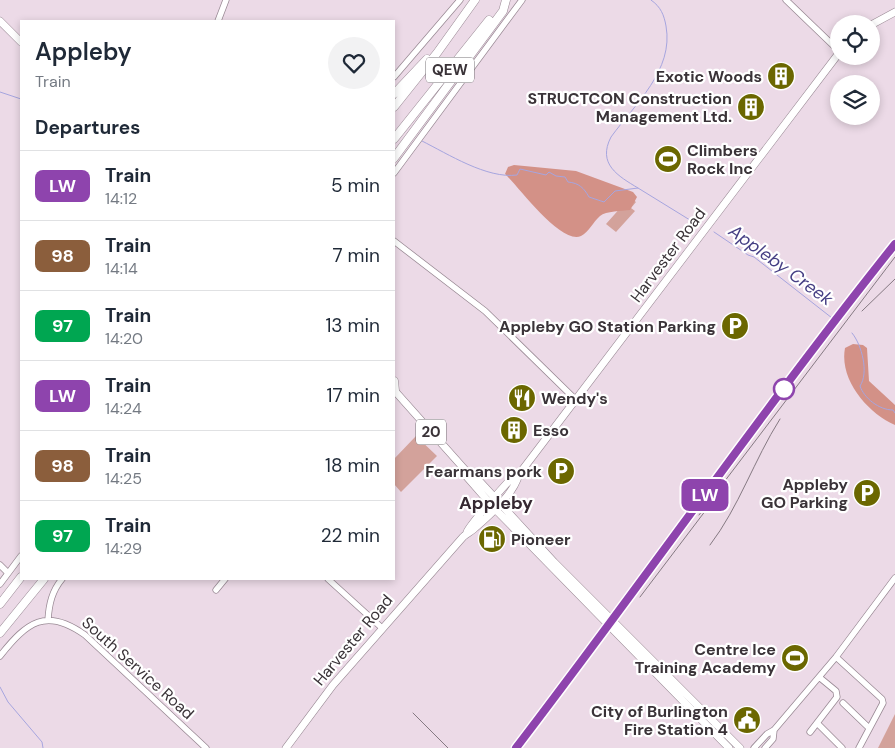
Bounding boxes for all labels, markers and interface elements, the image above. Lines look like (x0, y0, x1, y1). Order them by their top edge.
map controls (830, 15, 880, 125)
button: locate (830, 15, 880, 65)
text: Appleby (35, 36, 132, 67)
button: heart (328, 37, 380, 89)
road number: QEW (426, 58, 474, 82)
building icon: Exotic Woods (766, 61, 796, 91)
place label: Exotic Woods (656, 66, 762, 87)
text: Train (35, 71, 71, 92)
button: layers (830, 75, 880, 125)
place label: STRUCTCON Construction Management Ltd. (528, 88, 732, 127)
building icon: STRUCTCON Construction Management Ltd. (736, 92, 766, 122)
text: Departures (35, 115, 140, 140)
place label: Climbers Rock Inc (687, 140, 758, 179)
sports icon: Climbers Rock Inc (653, 144, 683, 174)
text: Train (105, 163, 151, 188)
text: 5 min (331, 173, 380, 198)
text: LW (49, 174, 76, 198)
text: 14:12 (105, 188, 137, 209)
street label: Harvester Road (626, 204, 710, 306)
water label: Appleby Creek (723, 218, 839, 311)
text: Train (105, 233, 151, 258)
text: 7 min (332, 243, 380, 268)
text: 98 (51, 244, 74, 268)
text: 14:14 (105, 258, 138, 279)
text: Train (105, 303, 151, 328)
parking icon: Appleby GO Station Parking (720, 311, 750, 341)
text: 13 min (325, 313, 380, 338)
text: 97 (52, 314, 73, 338)
place label: Appleby GO Station Parking (499, 316, 716, 337)
text: 14:20 (105, 328, 143, 349)
text: Train (105, 373, 151, 398)
unlabelled marker (773, 378, 795, 400)
text: 17 min (326, 383, 380, 408)
restaurant icon: Wendy's (507, 383, 537, 413)
text: LW (49, 384, 76, 408)
place label: Wendy's (541, 388, 608, 409)
text: 14:24 (105, 398, 142, 419)
building icon: Esso (499, 415, 529, 445)
road number: 20 (416, 420, 446, 444)
place label: Esso (533, 420, 569, 441)
text: Train (105, 443, 151, 468)
text: 18 min (325, 453, 380, 478)
text: 98 (51, 454, 74, 478)
parking icon: Fearmans pork (546, 456, 576, 486)
place label: Fearmans pork (425, 461, 543, 482)
text: 14:25 (105, 468, 142, 489)
place label: Appleby GO Parking (761, 474, 848, 513)
parking icon: Appleby GO Parking (852, 478, 882, 508)
line badge: LW (682, 479, 728, 511)
text: LW (691, 483, 719, 507)
district label: Appleby (459, 491, 533, 515)
text: Train (105, 513, 151, 538)
text: 22 min (321, 523, 380, 548)
text: 97 (52, 524, 73, 548)
fuel station icon: Pioneer (477, 524, 507, 554)
place label: Pioneer (511, 529, 571, 550)
text: 14:29 (105, 538, 142, 559)
street label: Harvester Road (309, 590, 397, 690)
street label: South Service Road (77, 612, 199, 724)
place label: Centre Ice Training Academy (635, 639, 776, 678)
sports icon: Centre Ice Training Academy (780, 643, 810, 673)
place label: City of Burlington Fire Station 4 (591, 701, 728, 740)
public building icon: City of Burlington Fire Station 4 (732, 705, 762, 735)

